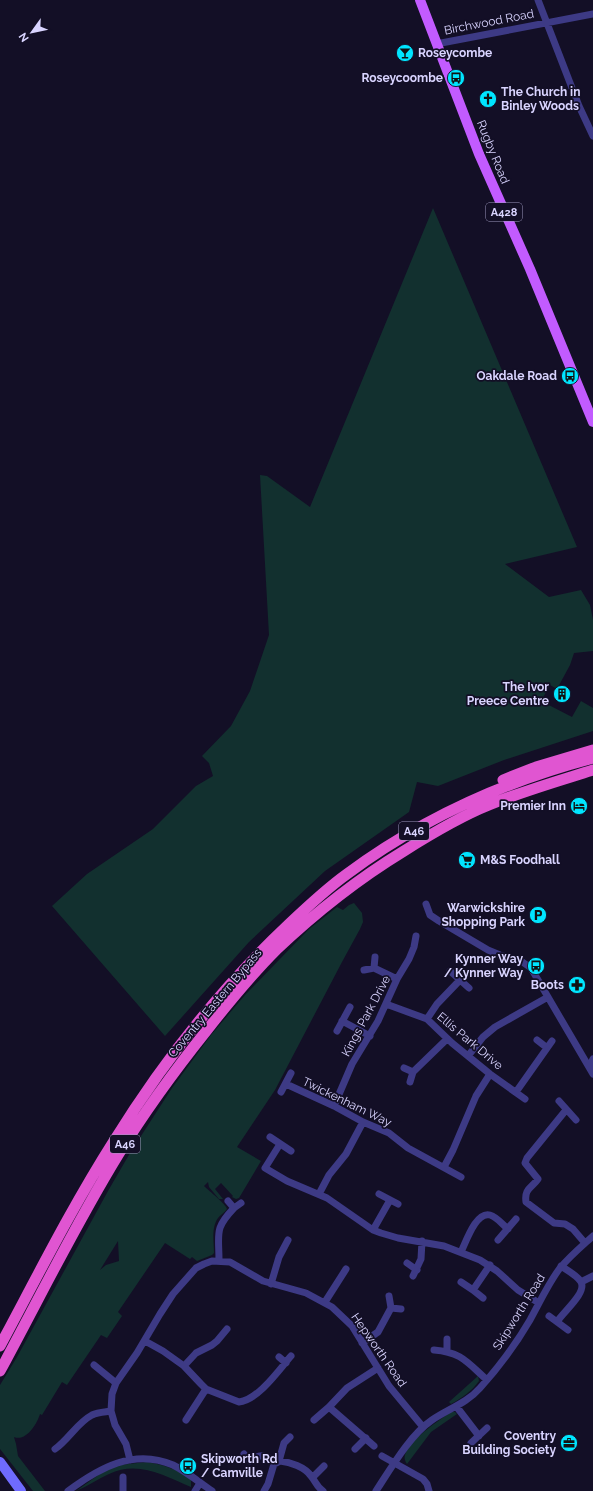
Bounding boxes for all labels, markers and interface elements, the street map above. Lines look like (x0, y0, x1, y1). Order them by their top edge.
street label: Birchwood Road (443, 6, 535, 38)
north arrow (12, 12, 52, 52)
text: N (16, 30, 32, 44)
bar icon: Roseycombe (395, 43, 415, 63)
place label: Roseycombe (418, 46, 492, 60)
bus stop icon: Roseycoombe (446, 68, 466, 88)
place label: Roseycoombe (361, 71, 443, 85)
place label: The Church in Binley Woods (501, 85, 580, 113)
church icon: The Church in Binley Woods (478, 89, 498, 109)
street label: Rugby Road (474, 118, 512, 186)
road number: A428 (486, 203, 522, 221)
bus stop icon: Oakdale Road (560, 366, 580, 386)
place label: Oakdale Road (477, 369, 557, 383)
place label: The Ivor Preece Centre (467, 680, 549, 708)
building icon: The Ivor Preece Centre (552, 684, 572, 704)
hotel icon: Premier Inn (569, 796, 589, 816)
place label: Premier Inn (500, 799, 566, 813)
road number: A46 (399, 822, 429, 840)
supermarket icon: M&S Foodhall (457, 850, 477, 870)
place label: M&S Foodhall (480, 853, 560, 867)
place label: Warwickshire Shopping Park (442, 901, 525, 929)
parking icon: Warwickshire Shopping Park (528, 905, 548, 925)
street label: Coventry Eastern Bypass (165, 946, 265, 1060)
place label: Kynner Way / Kynner Way (444, 952, 523, 980)
bus stop icon: Kynner Way / Kynner Way (526, 956, 546, 976)
street label: Kings Park Drive (339, 973, 393, 1059)
pharmacy icon: Boots (567, 975, 587, 995)
place label: Boots (531, 978, 564, 992)
street label: Ellis Park Drive (434, 1009, 506, 1073)
street label: Twickenham Way (300, 1074, 394, 1130)
road number: A46 (110, 1135, 140, 1153)
street label: Skipworth Road (490, 1271, 548, 1353)
street label: Hepworth Road (348, 1310, 410, 1390)
place label: Coventry Building Society (462, 1429, 556, 1457)
office icon: Coventry Building Society (559, 1433, 579, 1453)
place label: Skipworth Rd / Camville (201, 1452, 278, 1480)
bus stop icon: Skipworth Rd / Camville (178, 1456, 198, 1476)

